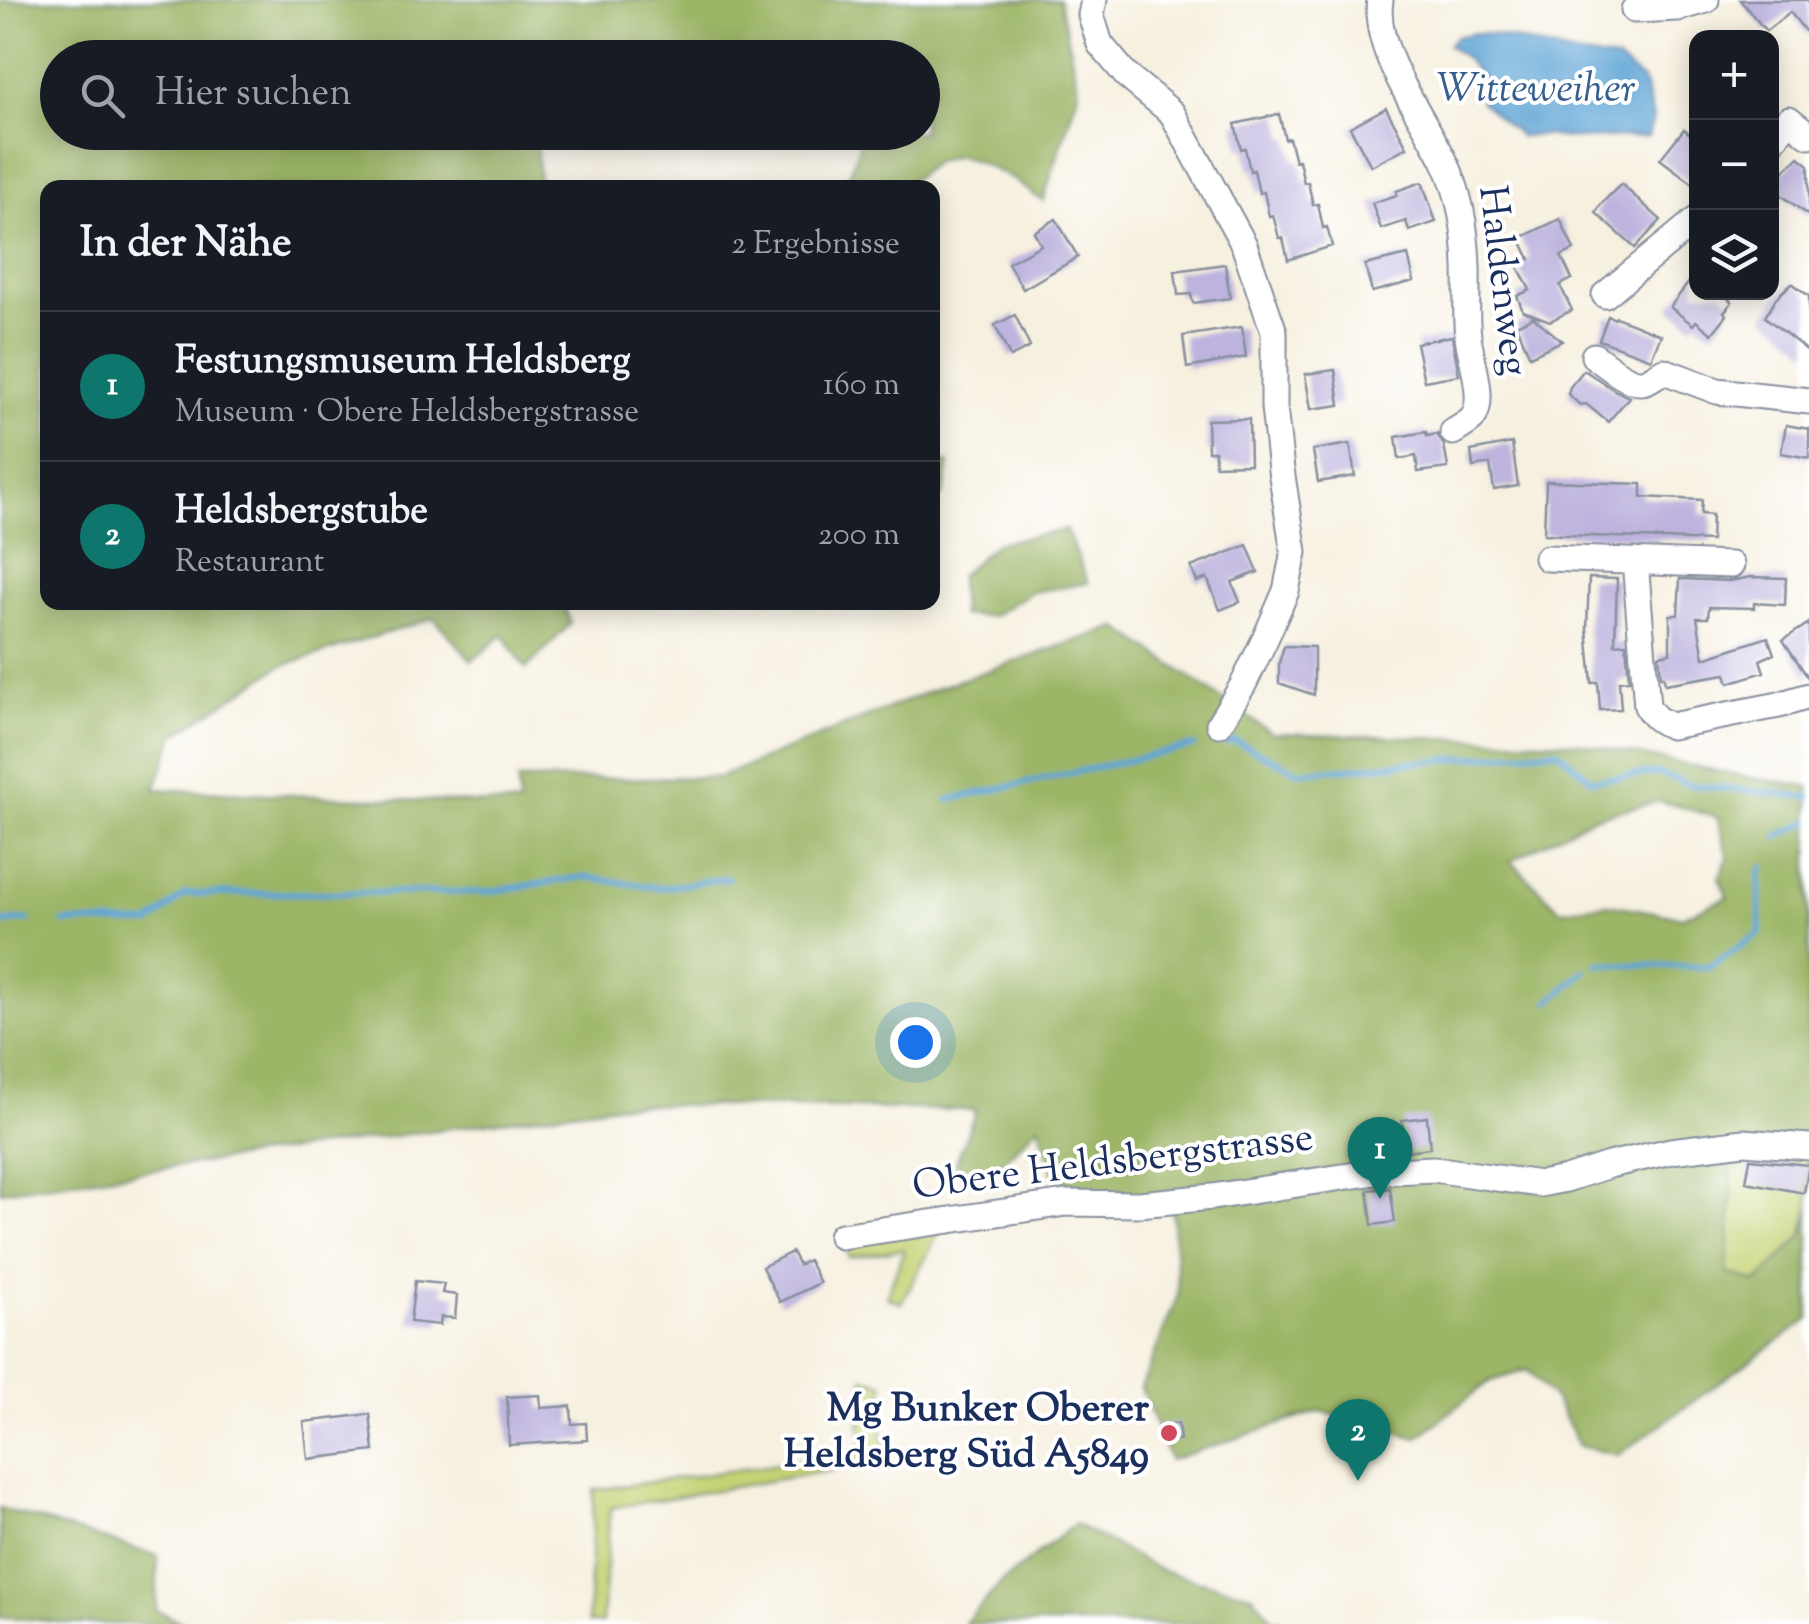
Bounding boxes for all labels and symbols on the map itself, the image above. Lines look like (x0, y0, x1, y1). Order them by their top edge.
water label: Witteweiher (1436, 61, 1636, 121)
street label: Haldenweg (1461, 183, 1541, 379)
your location (890, 1017, 941, 1068)
street label: Obere Heldsbergstrasse (909, 1111, 1317, 1217)
pin: 1 (1348, 1116, 1412, 1199)
place label: Mg Bunker Oberer Heldsberg Süd A5849 (784, 1382, 1150, 1485)
pin: 2 (1326, 1398, 1390, 1481)
marker: Mg Bunker Oberer Heldsberg Süd A5849 (1158, 1422, 1180, 1444)

